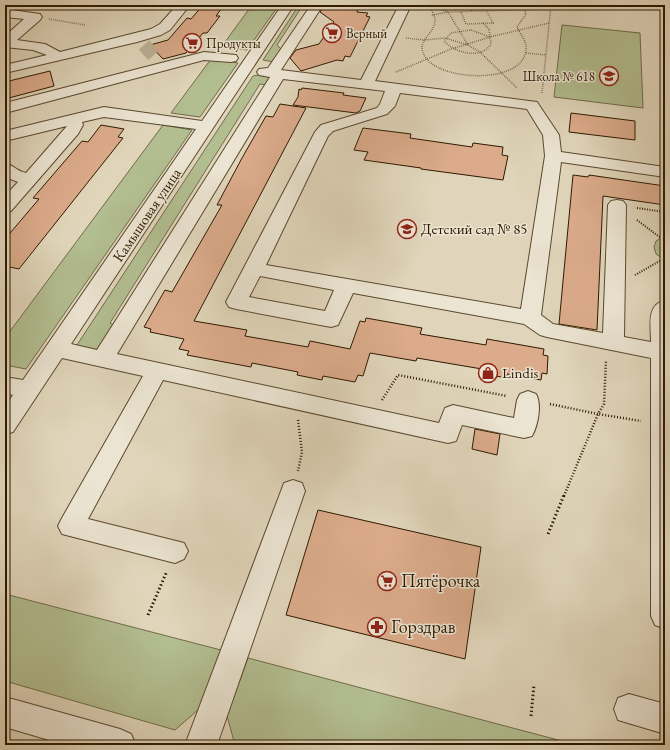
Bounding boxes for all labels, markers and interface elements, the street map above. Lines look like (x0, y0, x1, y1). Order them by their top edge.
supermarket icon: Верный (321, 22, 343, 44)
place label: Верный (346, 25, 387, 42)
supermarket icon: Продукты (181, 32, 203, 54)
place label: Продукты (206, 35, 261, 52)
school or university icon: Школа № 618 (598, 65, 620, 87)
place label: Школа № 618 (523, 68, 595, 85)
street label: Камышовая улица (108, 164, 185, 265)
school or university icon: Детский сад № 85 (396, 218, 418, 240)
place label: Детский сад № 85 (421, 219, 528, 238)
shop icon: Lindis (477, 362, 499, 384)
place label: Lindis (502, 363, 539, 382)
place label: Пятёрочка (401, 569, 481, 592)
supermarket icon: Пятёрочка (376, 570, 398, 592)
place label: Горздрав (391, 615, 456, 638)
pharmacy icon: Горздрав (366, 616, 388, 638)

